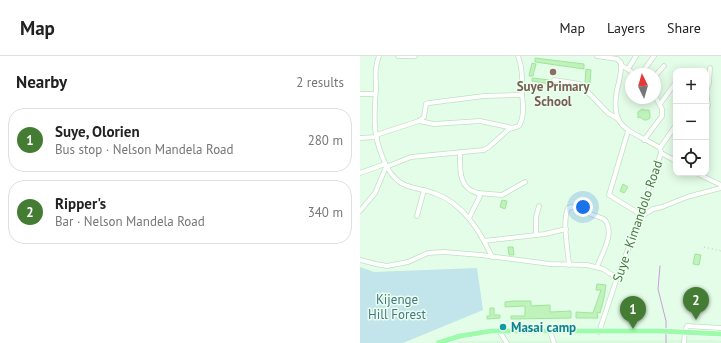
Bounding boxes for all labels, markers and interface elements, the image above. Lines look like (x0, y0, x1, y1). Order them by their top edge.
text: Map (20, 16, 55, 40)
text: Map (559, 19, 585, 37)
text: Layers (607, 19, 645, 37)
text: Share (667, 19, 701, 37)
marker: Suye Primary School (548, 67, 558, 77)
north arrow (625, 68, 661, 104)
map controls (673, 68, 709, 176)
button: + (673, 68, 709, 104)
text: Nearby (16, 71, 67, 93)
text: 2 results (296, 74, 344, 91)
place label: Suye Primary School (517, 78, 590, 110)
button: − (673, 104, 709, 140)
text: Suye, Olorien (55, 122, 140, 141)
text: 1 (26, 132, 34, 149)
text: 280 m (308, 132, 343, 149)
button: locate (673, 140, 709, 176)
text: Bus stop · Nelson Mandela Road (55, 141, 234, 158)
street label: Suye - Kimandolo Road (609, 158, 666, 284)
text: Ripper's (55, 194, 106, 213)
your location (573, 197, 593, 217)
text: 2 (26, 204, 34, 221)
text: 340 m (308, 204, 343, 221)
text: Bar · Nelson Mandela Road (55, 213, 205, 230)
pin: 2 (683, 287, 709, 320)
park label: Kijenge Hill Forest (368, 291, 427, 323)
pin: 1 (620, 296, 646, 329)
place label: Masai camp (511, 319, 576, 336)
marker: Masai camp (498, 322, 508, 332)

